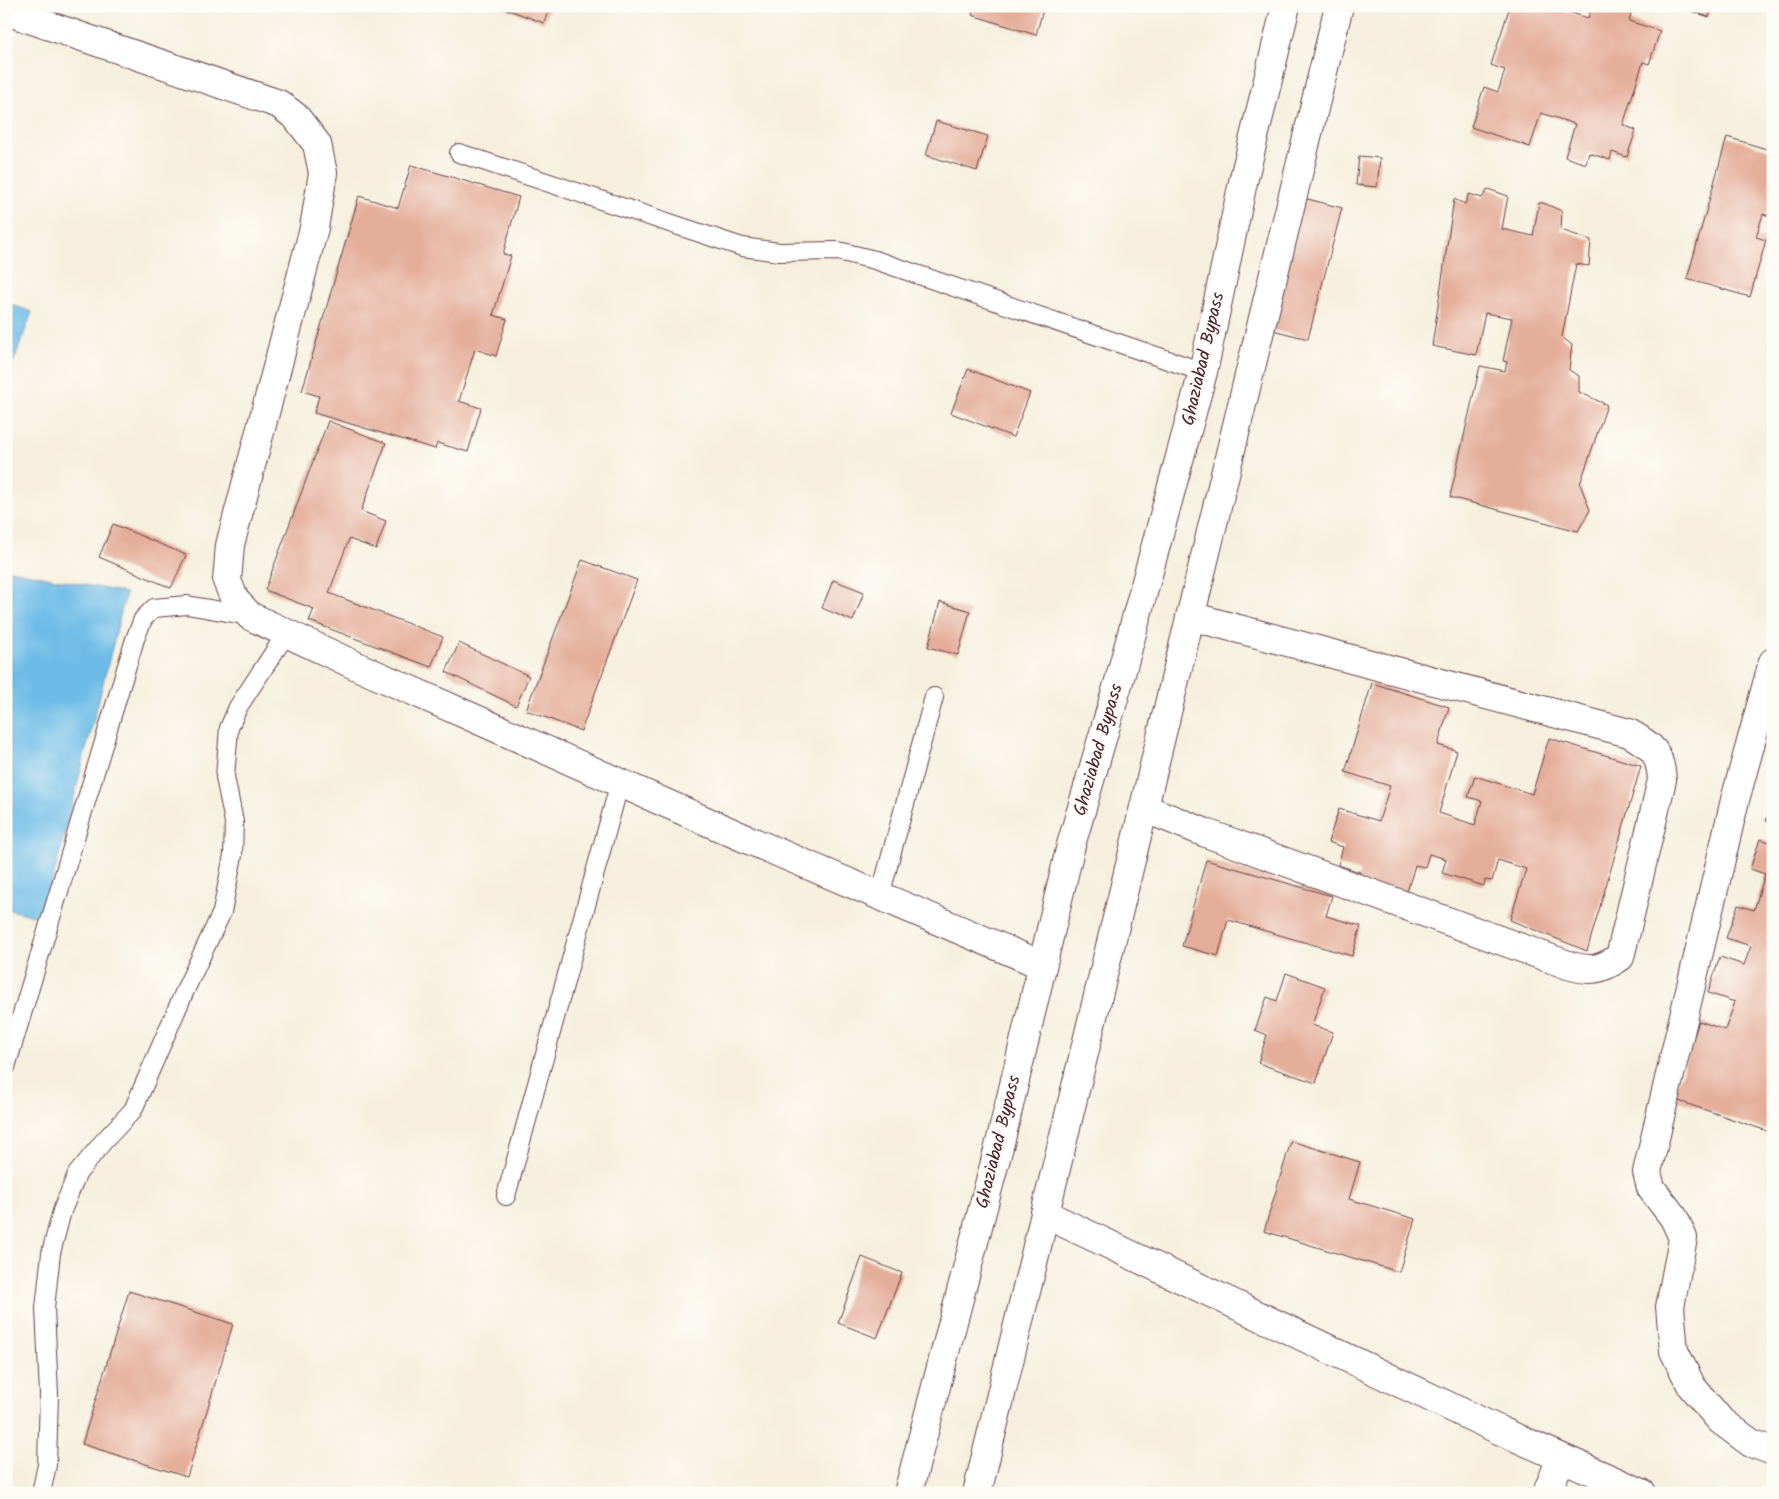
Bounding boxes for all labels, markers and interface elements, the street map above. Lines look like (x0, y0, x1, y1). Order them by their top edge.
street label: Ghaziabad Bypass (1175, 289, 1234, 429)
street label: Ghaziabad Bypass (1066, 680, 1132, 819)
street label: Ghaziabad Bypass (968, 1072, 1030, 1212)

